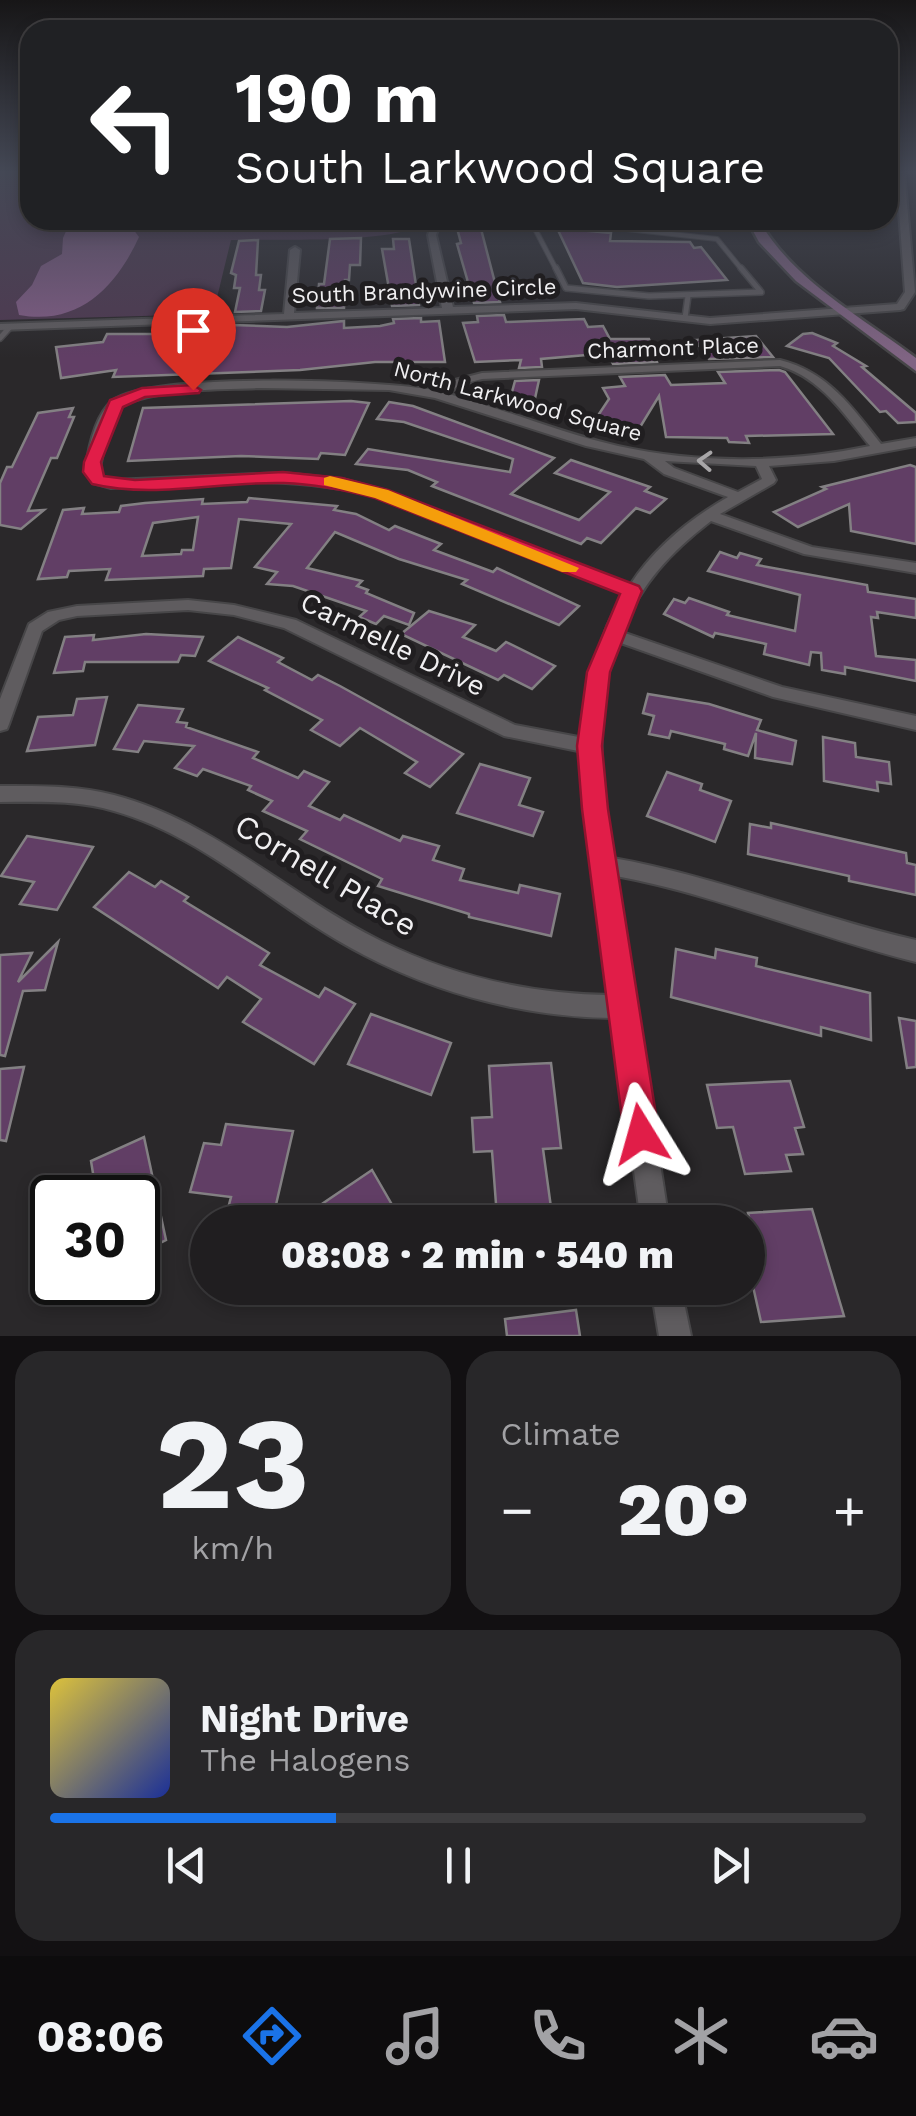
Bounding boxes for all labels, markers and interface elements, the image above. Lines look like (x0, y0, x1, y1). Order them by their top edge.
text: 190 m (235, 57, 439, 139)
icon: left (70, 60, 200, 190)
text: South Larkwood Square (235, 141, 765, 194)
street label: South Brandywine Circle (291, 274, 557, 308)
pin (151, 288, 236, 391)
icon: arrive (166, 303, 221, 358)
street label: Charmont Place (587, 333, 759, 363)
street label: North Larkwood Square (391, 356, 645, 446)
one-way arrow (696, 451, 712, 472)
street label: Carmelle Drive (295, 585, 491, 703)
street label: Cornell Place (228, 806, 424, 944)
position arrow (589, 1082, 693, 1186)
speed limit sign: 30 (30, 1175, 160, 1305)
text: 08:08 · 2 min · 540 m (281, 1233, 674, 1277)
text: 23 (155, 1387, 310, 1540)
text: Climate (501, 1415, 621, 1453)
text: 20° (617, 1465, 749, 1553)
text: − (501, 1478, 534, 1542)
text: + (833, 1478, 866, 1542)
text: km/h (192, 1529, 274, 1567)
text: Night Drive (200, 1697, 409, 1741)
text: The Halogens (200, 1741, 410, 1779)
icon: previous (159, 1838, 214, 1893)
icon: pause (431, 1838, 486, 1893)
icon: next (703, 1838, 758, 1893)
icon: directions (237, 2001, 307, 2071)
icon: music (380, 2001, 450, 2071)
icon: phone (523, 2001, 593, 2071)
icon: climate (666, 2001, 736, 2071)
icon: car (809, 2001, 879, 2071)
text: 08:06 (37, 2010, 164, 2063)

